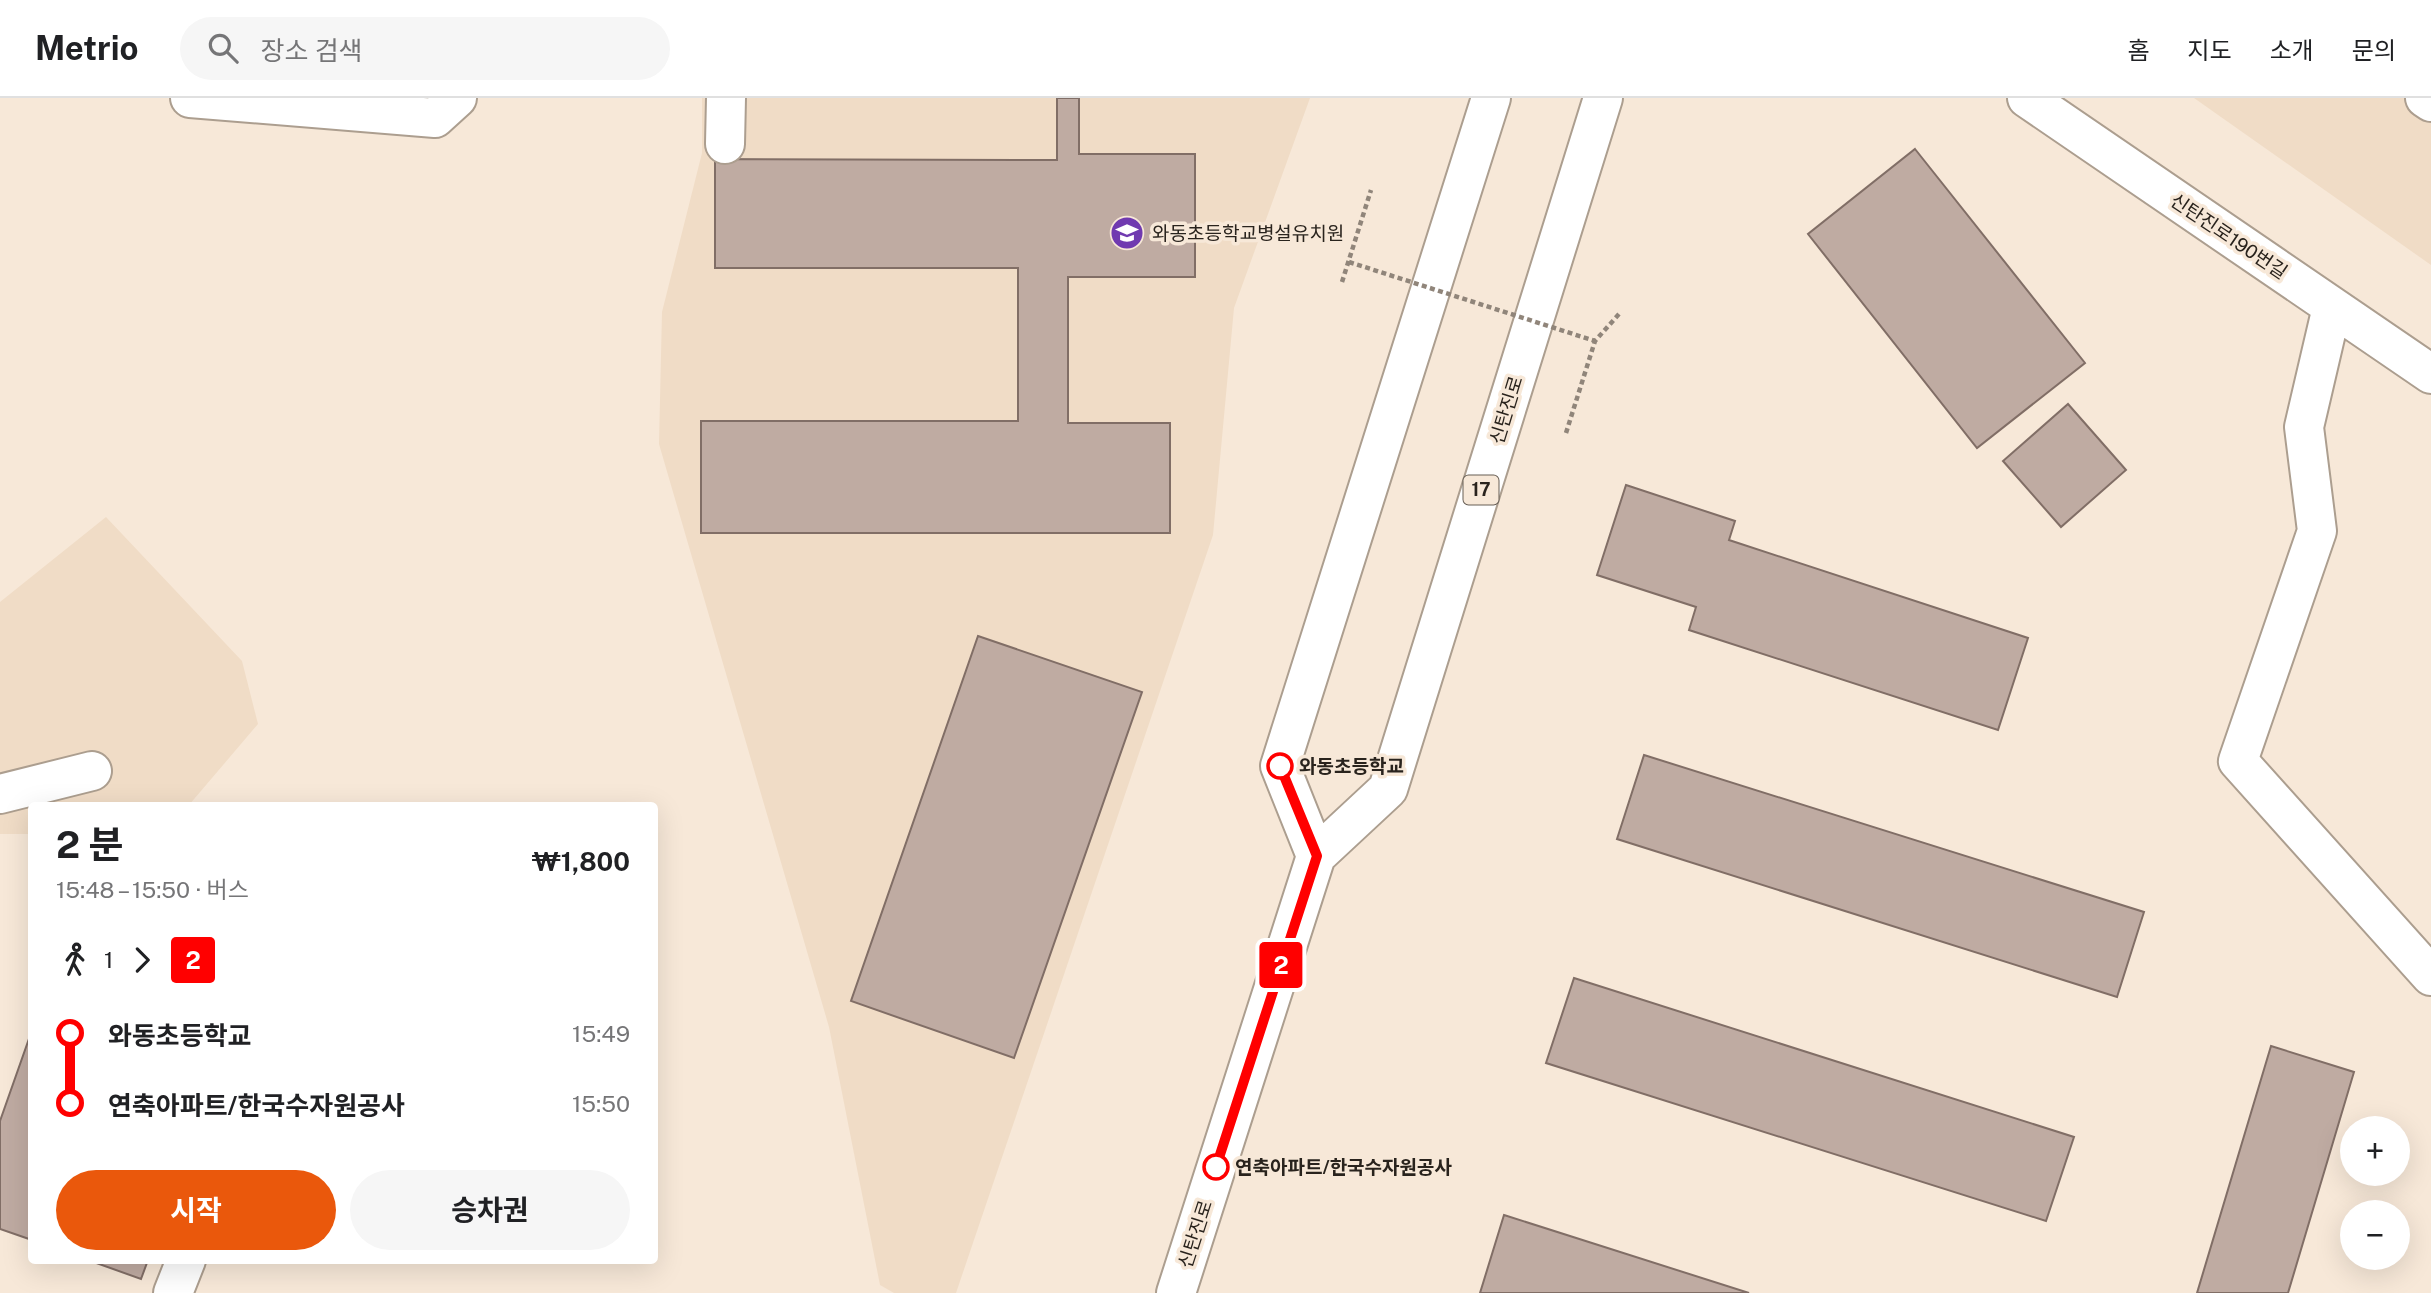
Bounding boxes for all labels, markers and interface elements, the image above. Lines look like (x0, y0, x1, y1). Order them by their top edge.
search box (180, 17, 670, 80)
text: Metrio (35, 29, 138, 67)
icon: search (204, 29, 242, 67)
text: 장소 검색 (260, 35, 362, 66)
text: 홈 (2127, 36, 2149, 64)
text: 지도 (2187, 36, 2232, 64)
text: 소개 (2270, 36, 2314, 64)
text: 문의 (2352, 36, 2396, 64)
street label: 신탄진로190번길 (2166, 189, 2292, 283)
school or university icon: 와동초등학교병설유치원 (1108, 214, 1146, 252)
place label: 와동초등학교병설유치원 (1152, 222, 1344, 244)
street label: 신탄진로 (1485, 373, 1527, 447)
road number: 17 (1464, 476, 1498, 504)
marker: 와동초등학교 (1267, 753, 1293, 779)
place label: 와동초등학교 (1299, 755, 1404, 777)
text: 2 분 (56, 822, 124, 867)
text: ₩1,800 (532, 846, 630, 877)
text: 15:48 – 15:50 · 버스 (56, 876, 249, 903)
icon: walk (56, 941, 94, 979)
icon: forward (123, 941, 161, 979)
line badge: 2 (1258, 942, 1304, 988)
text: 1 (104, 946, 113, 973)
text: 2 (185, 946, 201, 974)
text: 2 (1273, 951, 1289, 979)
text: 와동초등학교 (108, 1020, 252, 1051)
text: 15:49 (572, 1020, 630, 1047)
text: 연축아파트/한국수자원공사 (108, 1090, 405, 1121)
text: 15:50 (572, 1090, 630, 1117)
map controls (2340, 1116, 2410, 1270)
button: + (2340, 1116, 2410, 1186)
marker: 연축아파트/한국수자원공사 (1203, 1154, 1229, 1180)
place label: 연축아파트/한국수자원공사 (1235, 1156, 1453, 1178)
button: 시작 (56, 1170, 336, 1250)
button: 승차권 (350, 1170, 630, 1250)
street label: 신탄진로 (1174, 1197, 1216, 1271)
button: − (2340, 1200, 2410, 1270)

